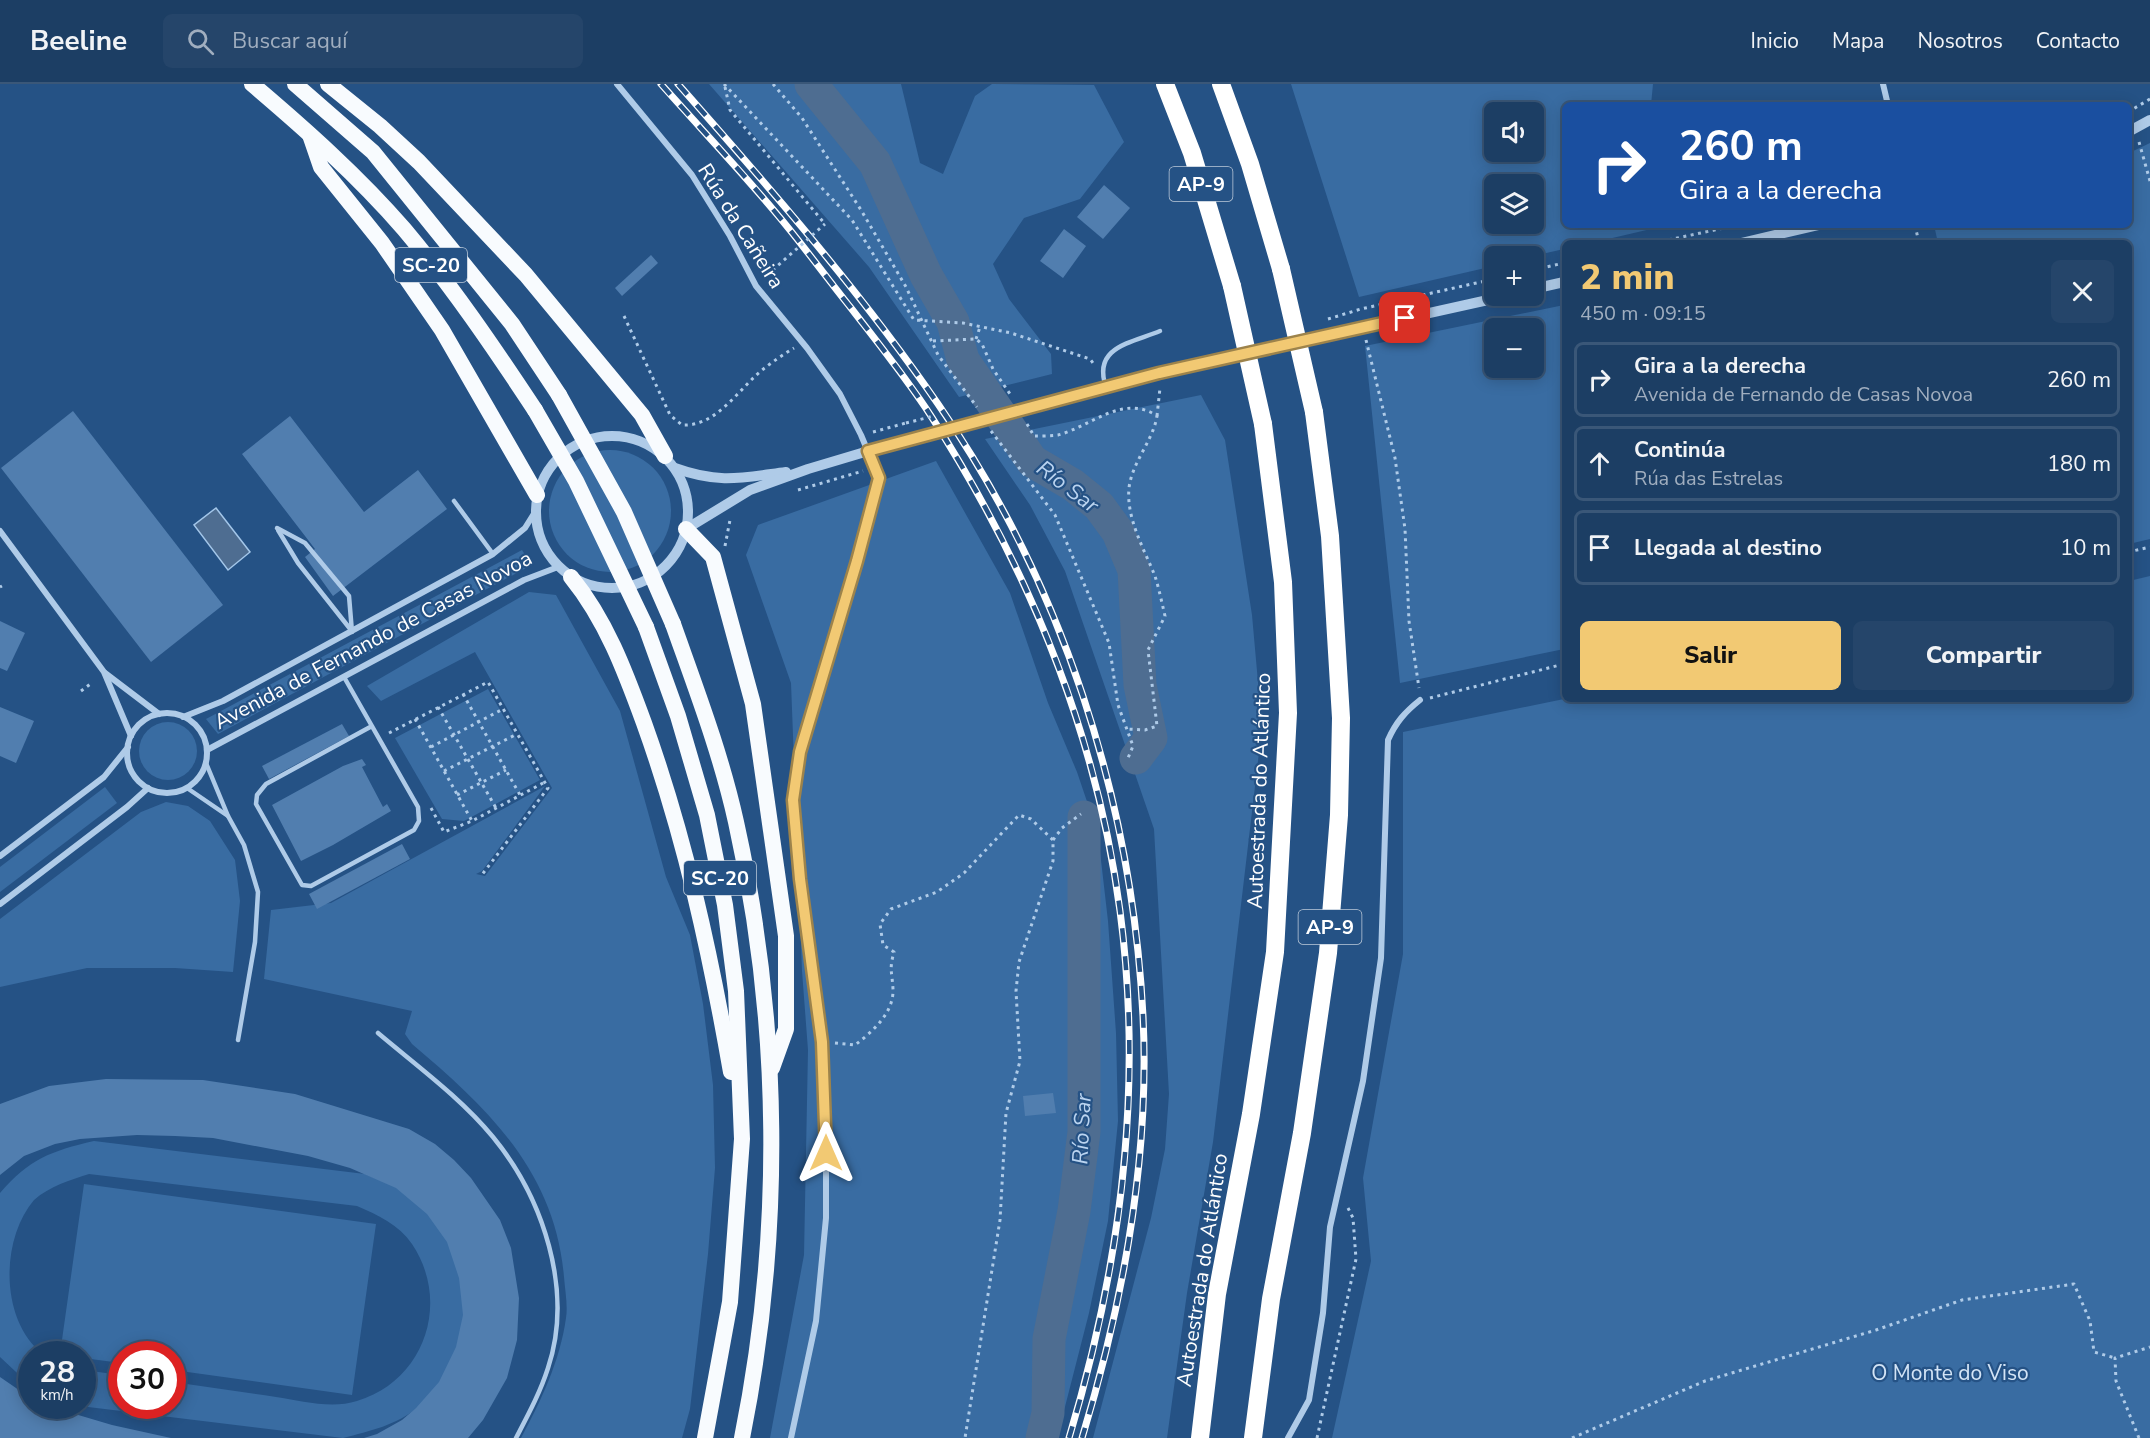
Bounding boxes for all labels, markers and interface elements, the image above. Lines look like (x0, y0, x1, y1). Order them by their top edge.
search box (163, 14, 583, 68)
text: Beeline (30, 22, 127, 60)
icon: search (184, 25, 217, 58)
text: Buscar aquí (232, 26, 347, 56)
text: Inicio (1751, 27, 1799, 55)
text: Mapa (1832, 27, 1884, 55)
text: Nosotros (1917, 27, 2003, 55)
text: Contacto (2036, 27, 2120, 55)
map controls (1484, 102, 1544, 378)
button: sound (1484, 102, 1544, 162)
text: 260 m (1679, 118, 1803, 175)
icon: right (1580, 126, 1658, 204)
street label: Rúa da Cañeira (691, 158, 791, 294)
road number: AP-9 (1170, 167, 1232, 201)
text: Gira a la derecha (1679, 172, 1882, 209)
button: layers (1484, 174, 1544, 234)
button: + (1484, 246, 1544, 306)
road number: SC-20 (395, 248, 467, 282)
text: 2 min (1580, 253, 1675, 302)
button: close (2051, 260, 2114, 323)
pin (1379, 292, 1430, 343)
text: 450 m · 09:15 (1580, 300, 1706, 327)
icon: arrive (1388, 301, 1421, 334)
button: − (1484, 318, 1544, 378)
text: Gira a la derecha (1634, 351, 1806, 381)
icon: right (1583, 363, 1616, 396)
text: 260 m (2047, 365, 2111, 395)
text: Avenida de Fernando de Casas Novoa (1634, 381, 1973, 408)
text: Continúa (1634, 435, 1725, 465)
icon: ahead (1583, 447, 1616, 480)
text: 180 m (2047, 449, 2111, 479)
water label: Río Sar (1030, 454, 1106, 521)
text: Rúa das Estrelas (1634, 465, 1783, 492)
icon: arrive (1583, 531, 1616, 564)
text: Llegada al destino (1634, 533, 1822, 563)
text: 10 m (2060, 533, 2111, 563)
street label: Avenida de Fernando de Casas Novoa (209, 544, 537, 736)
button: Salir (1580, 621, 1841, 690)
button: Compartir (1853, 621, 2114, 690)
street label: Autoestrada do Atlántico (1241, 672, 1277, 910)
road number: SC-20 (684, 861, 756, 895)
road number: AP-9 (1298, 910, 1362, 944)
water label: Río Sar (1065, 1092, 1099, 1165)
position arrow (794, 1121, 858, 1185)
street label: Autoestrada do Atlántico (1170, 1151, 1234, 1389)
speed limit sign: 30 (108, 1341, 186, 1419)
text: 28 (39, 1352, 75, 1393)
park label: O Monte do Viso (1871, 1359, 2029, 1387)
text: km/h (40, 1385, 74, 1405)

